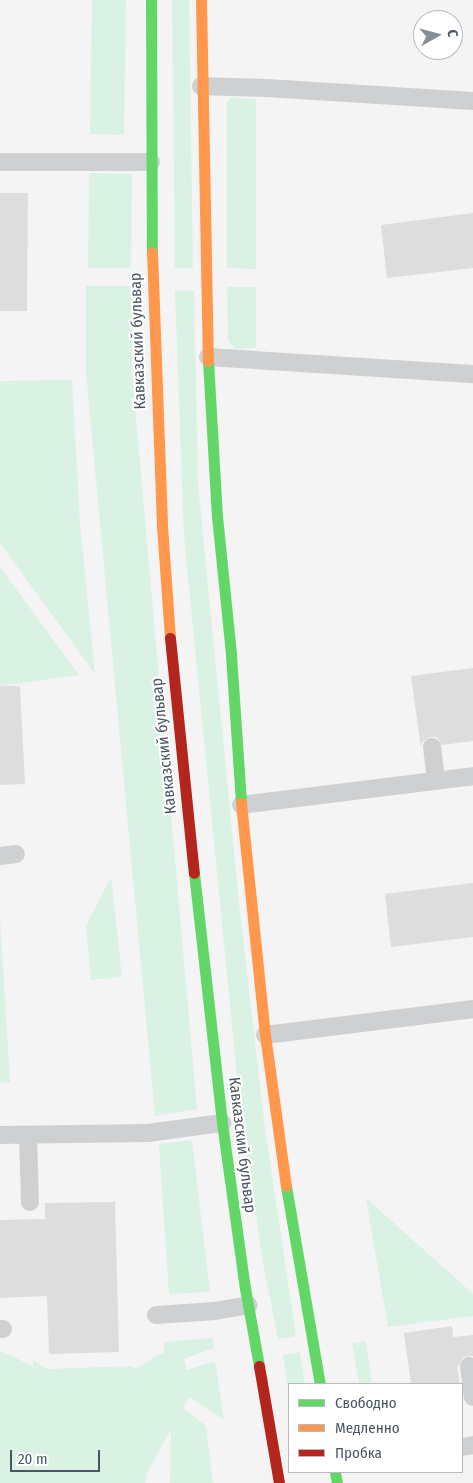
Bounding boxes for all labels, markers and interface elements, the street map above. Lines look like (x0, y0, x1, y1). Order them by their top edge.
north arrow (413, 10, 463, 60)
text: С (444, 29, 461, 38)
street label: Кавказский бульвар (126, 272, 150, 410)
street label: Кавказский бульвар (147, 677, 181, 815)
street label: Кавказский бульвар (224, 1076, 260, 1214)
legend (288, 1383, 463, 1473)
text: Свободно (335, 1394, 397, 1412)
text: Медленно (335, 1419, 400, 1437)
scale bar (12, 1440, 102, 1472)
text: Пробка (335, 1444, 382, 1462)
text: 20 m (18, 1450, 48, 1468)

